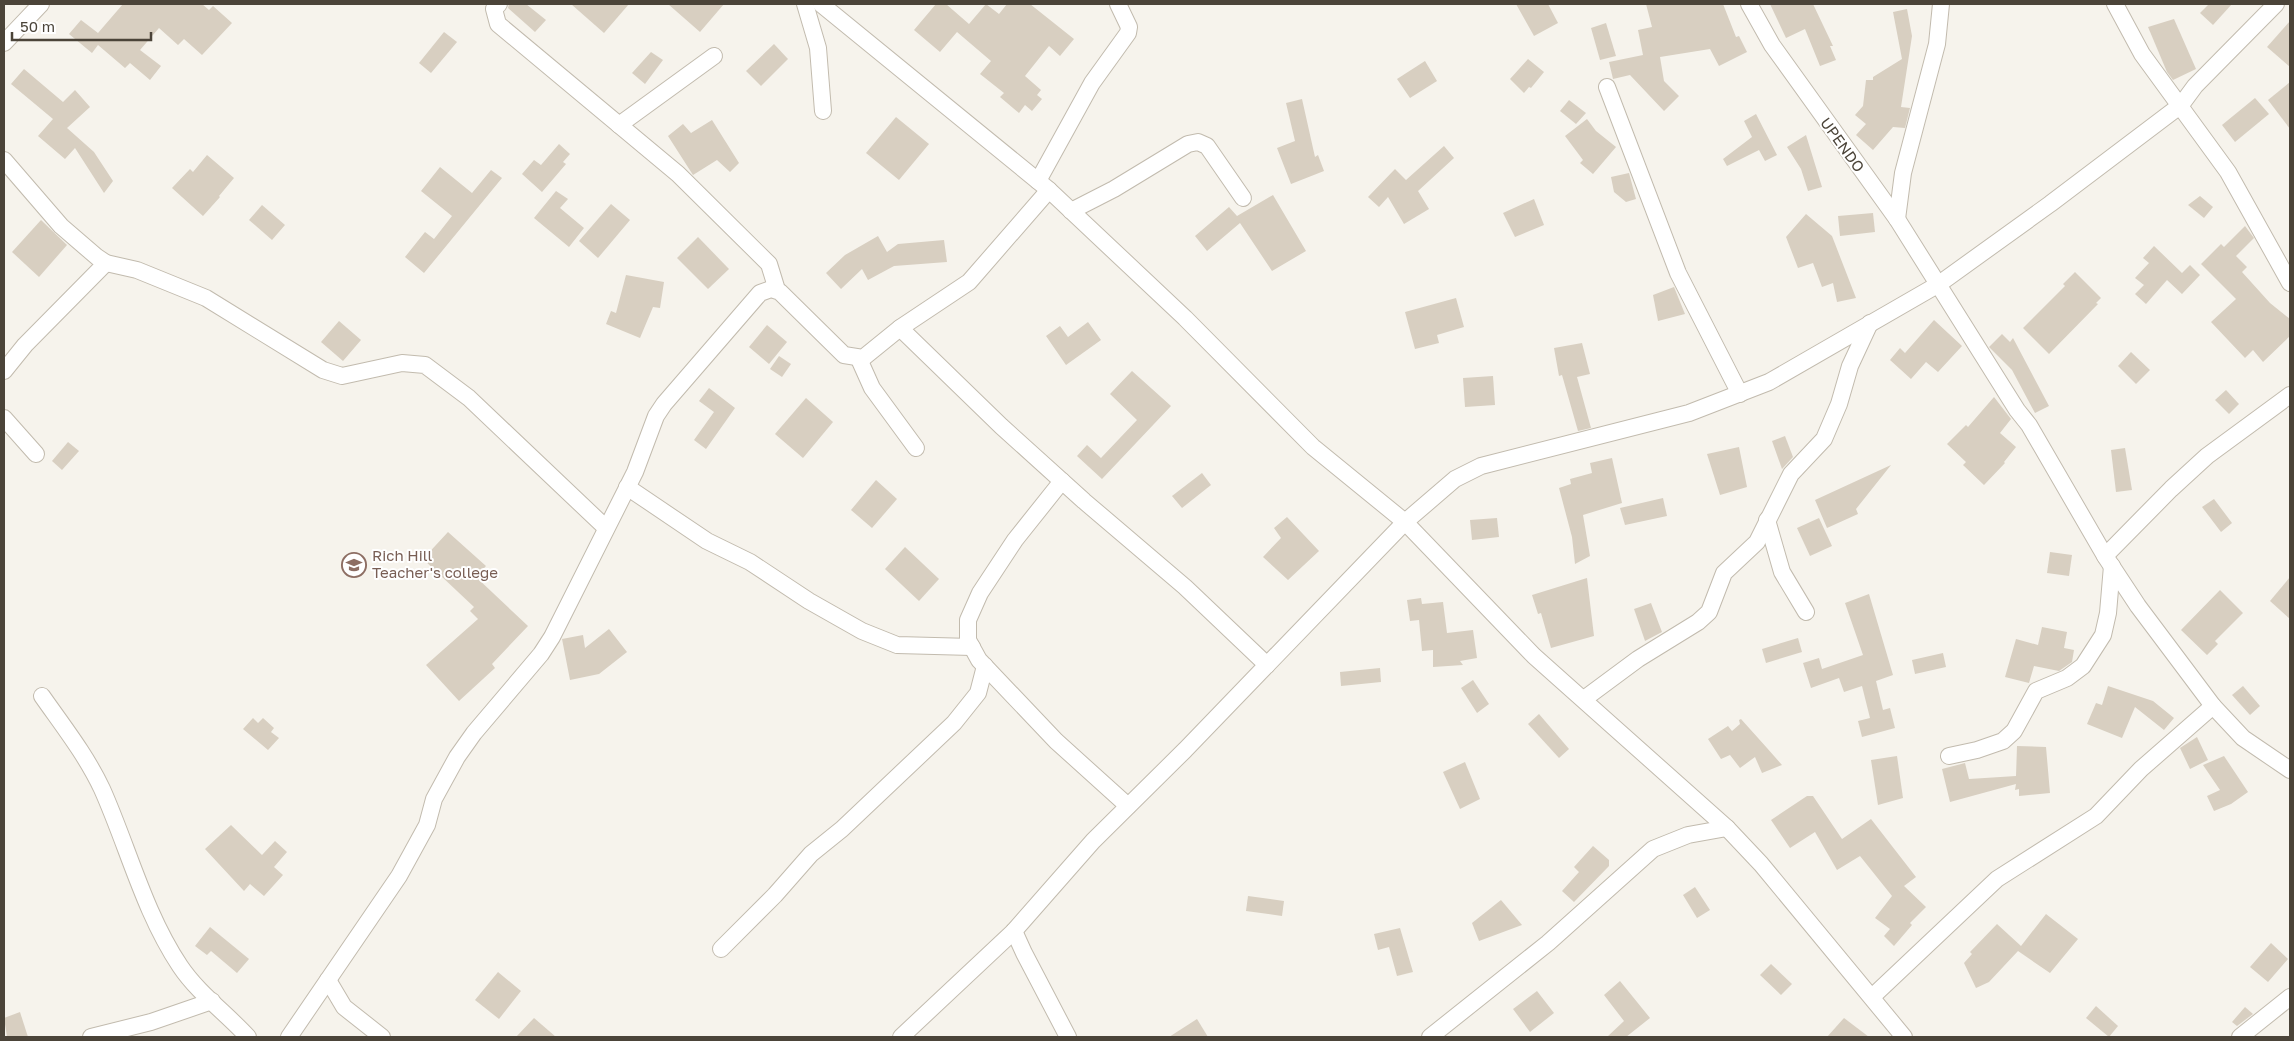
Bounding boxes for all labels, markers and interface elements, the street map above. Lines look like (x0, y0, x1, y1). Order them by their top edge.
scale bar (12, 10, 151, 42)
text: 50 m (20, 17, 55, 35)
street label: UPENDO (1817, 114, 1869, 175)
place label: Rich Hill Teacher's college (372, 546, 498, 581)
school or university icon: Rich Hill Teacher's college (341, 552, 367, 578)

